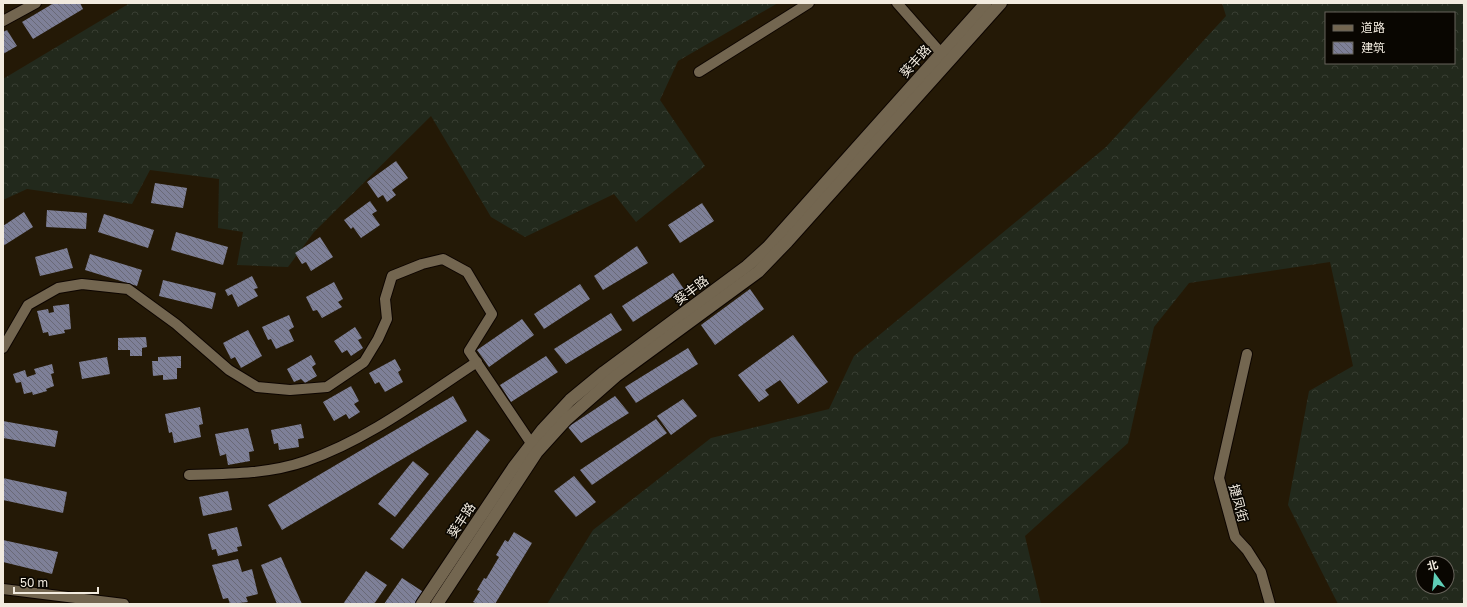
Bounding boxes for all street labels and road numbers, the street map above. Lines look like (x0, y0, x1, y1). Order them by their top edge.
street label: 葵丰路 (896, 41, 934, 81)
street label: 葵丰路 (671, 272, 711, 308)
street label: 捷凤街 (1226, 482, 1252, 524)
street label: 葵丰路 (444, 499, 478, 541)

